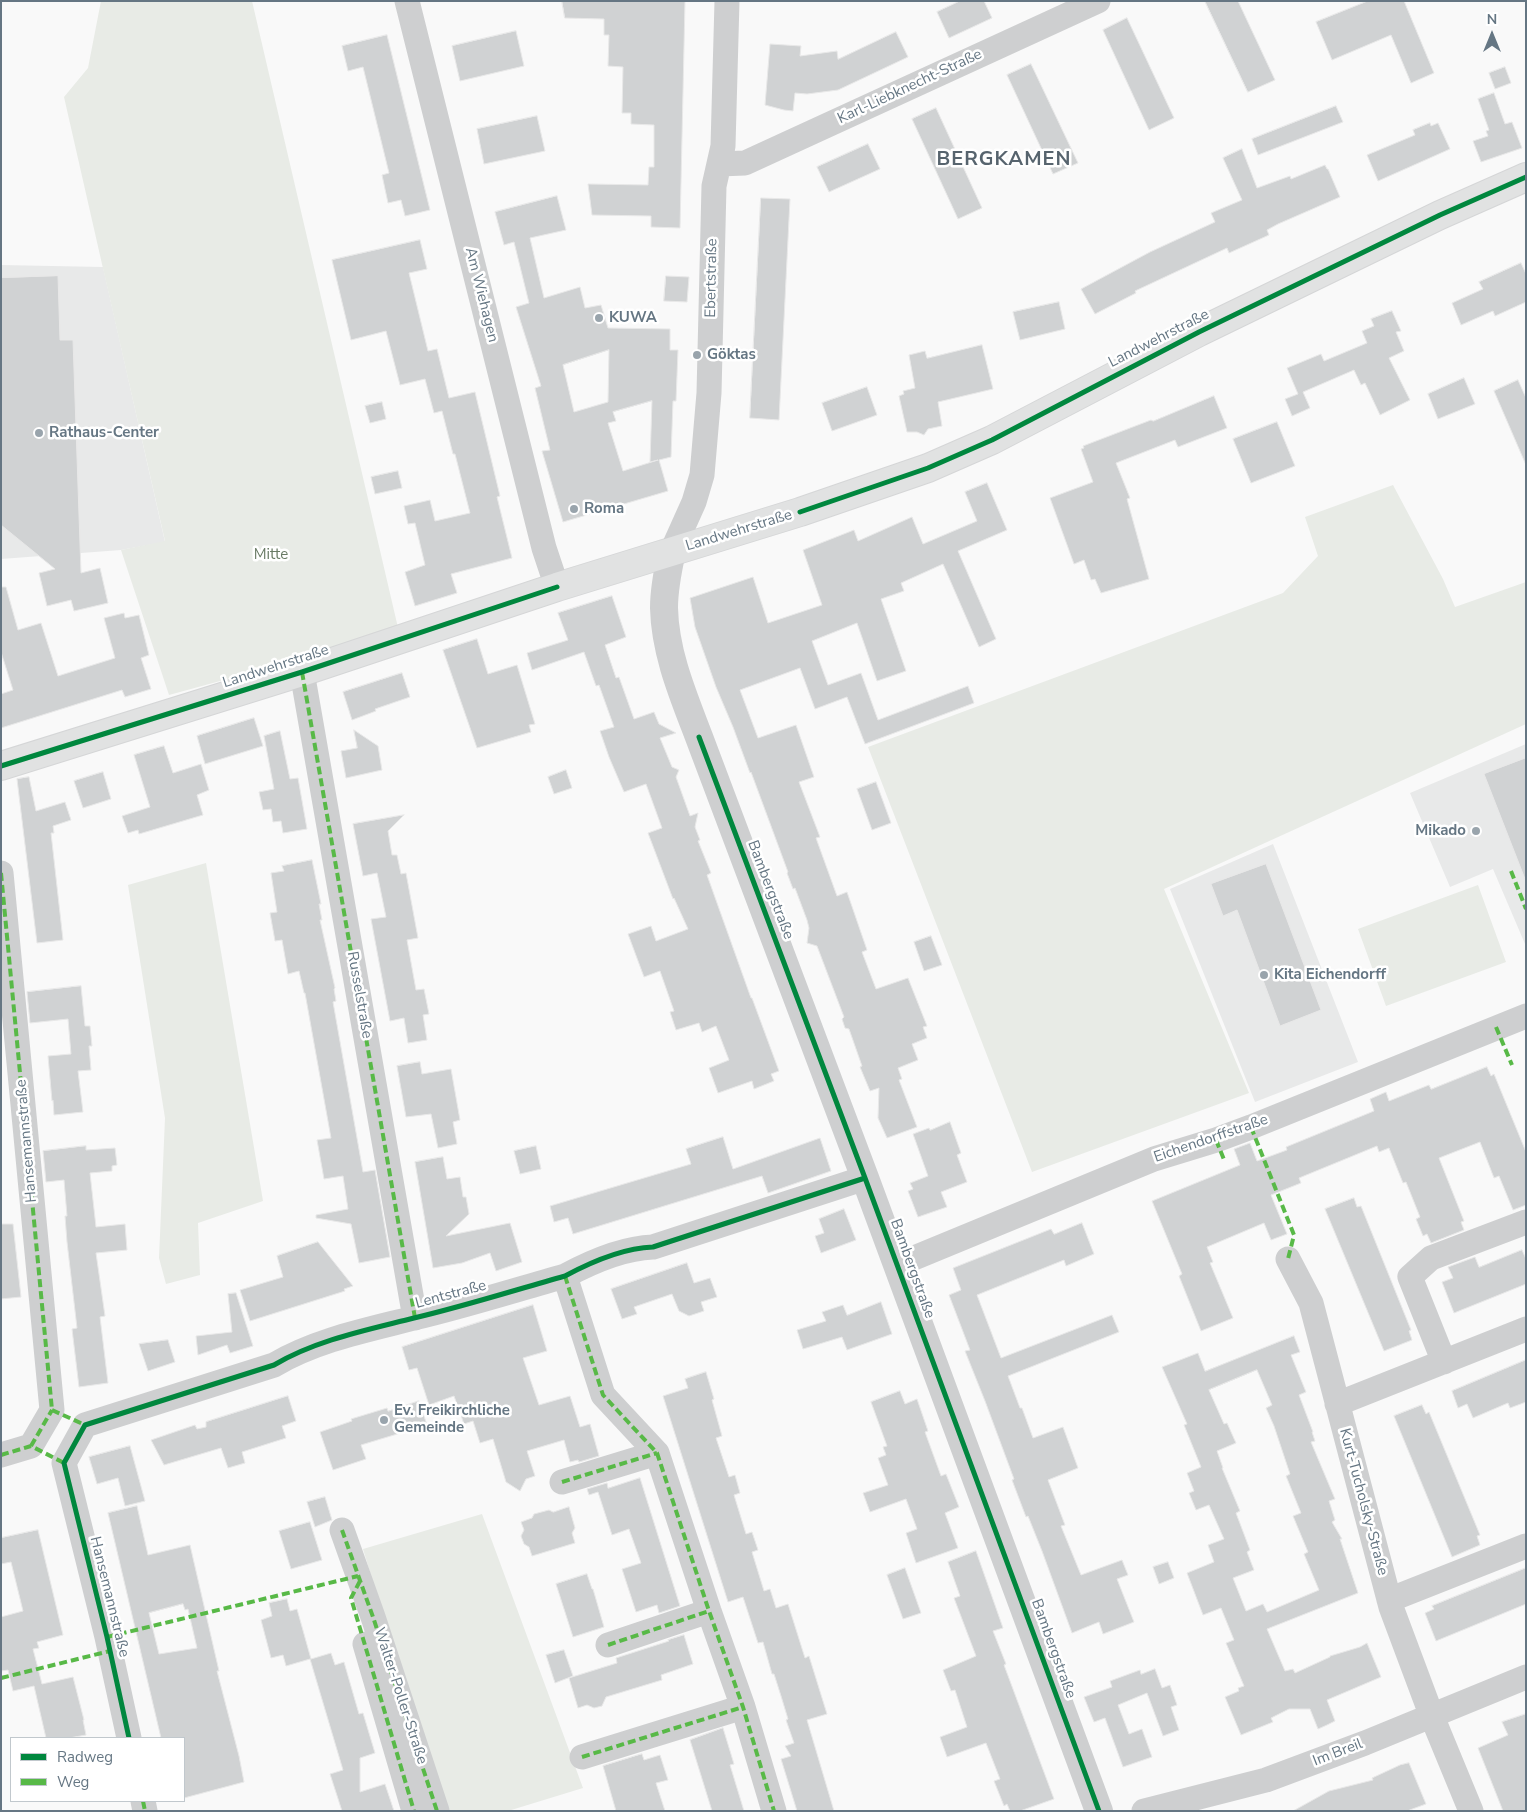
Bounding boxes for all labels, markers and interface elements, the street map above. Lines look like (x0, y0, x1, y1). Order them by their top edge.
north arrow (1467, 10, 1517, 60)
text: N (1487, 10, 1497, 29)
street label: Karl-Liebknecht-Straße (835, 46, 985, 128)
district label: BERGKAMEN (935, 148, 1073, 172)
street label: Ebertstraße (702, 238, 722, 318)
street label: Am Wiehagen (460, 246, 502, 344)
street label: Landwehrstraße (1106, 306, 1212, 372)
place label: KUWA (609, 309, 657, 327)
marker: KUWA (593, 312, 605, 324)
place label: Göktas (707, 346, 756, 364)
marker: Göktas (691, 349, 703, 361)
place label: Rathaus-Center (49, 424, 159, 442)
marker: Rathaus-Center (33, 427, 45, 439)
place label: Roma (584, 500, 624, 518)
marker: Roma (568, 503, 580, 515)
street label: Landwehrstraße (684, 506, 794, 556)
park label: Mitte (254, 546, 288, 564)
street label: Landwehrstraße (221, 641, 331, 693)
place label: Mikado (1415, 822, 1466, 840)
marker: Mikado (1470, 825, 1482, 837)
street label: Bambergstraße (743, 838, 797, 942)
street label: Russelstraße (342, 950, 376, 1040)
place label: Kita Eichendorff (1274, 966, 1386, 984)
marker: Kita Eichendorff (1258, 969, 1270, 981)
street label: Hansemannstraße (13, 1079, 41, 1203)
street label: Eichendorffstraße (1152, 1111, 1270, 1167)
street label: Bambergstraße (886, 1217, 938, 1321)
street label: Lentstraße (414, 1277, 488, 1313)
place label: Ev. Freikirchliche Gemeinde (394, 1402, 510, 1437)
marker: Ev. Freikirchliche Gemeinde (378, 1414, 390, 1426)
street label: Kurt-Tucholsky-Straße (1335, 1426, 1391, 1578)
street label: Hansemannstraße (85, 1535, 133, 1659)
street label: Bambergstraße (1027, 1597, 1079, 1701)
street label: Walter-Poller-Straße (369, 1625, 431, 1767)
street label: Im Breil (1311, 1735, 1365, 1771)
legend (10, 1737, 185, 1802)
text: Radweg (57, 1747, 113, 1767)
text: Weg (57, 1772, 89, 1792)

